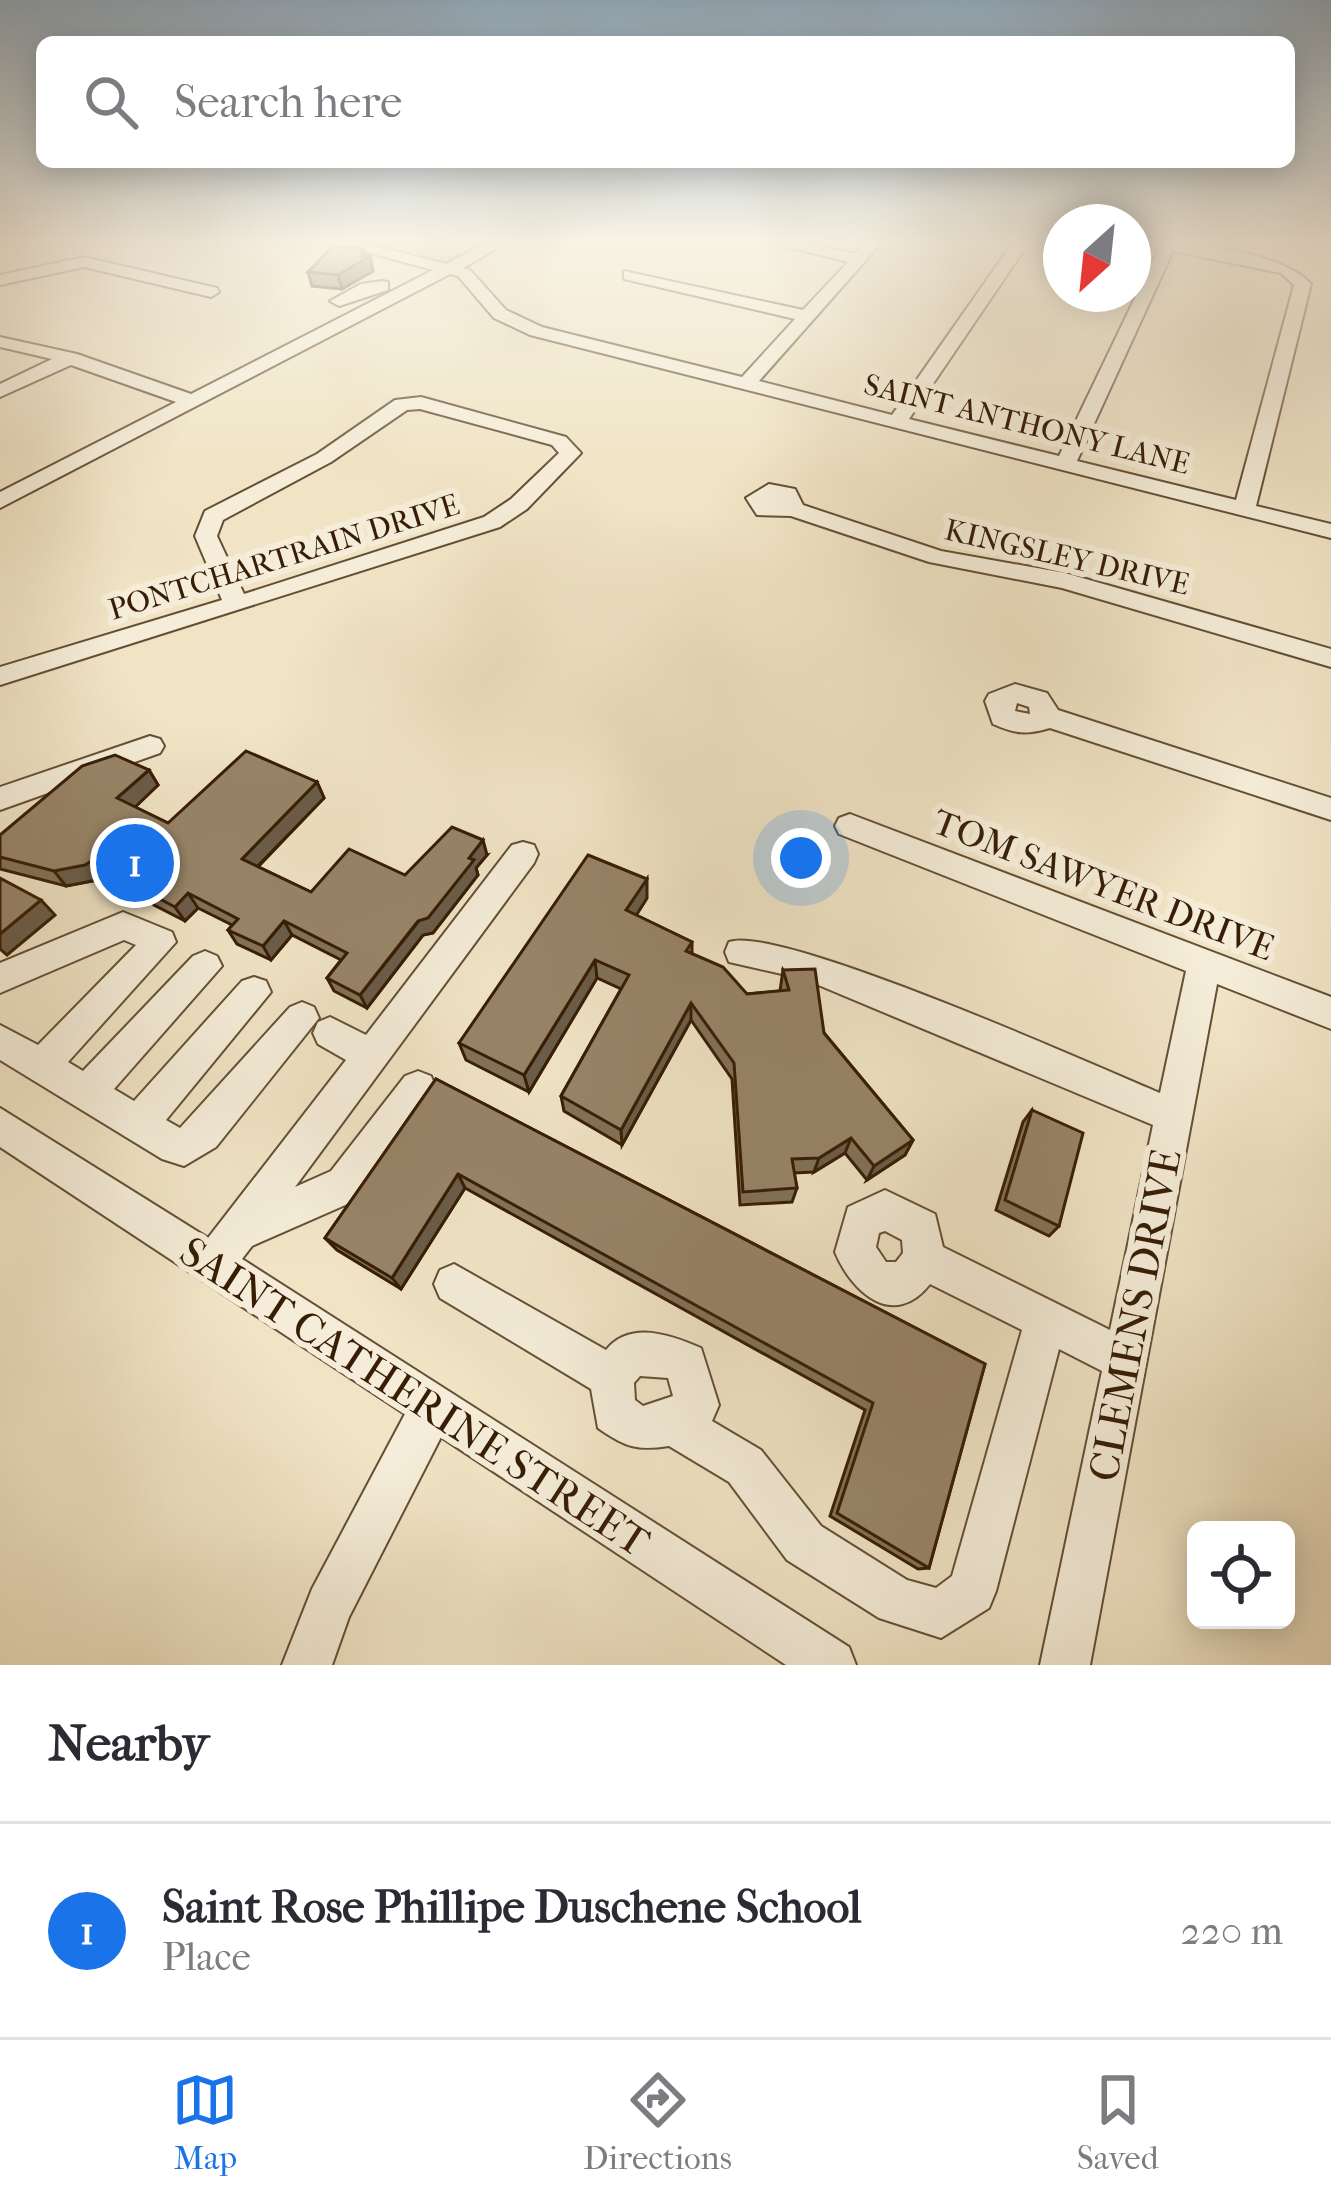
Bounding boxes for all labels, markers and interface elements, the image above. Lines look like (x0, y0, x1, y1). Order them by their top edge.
search box (36, 36, 1295, 168)
icon: search (78, 69, 144, 135)
text: Search here (174, 76, 402, 129)
north arrow (1043, 204, 1151, 312)
street label: SAINT ANTHONY LANE (860, 367, 1193, 482)
street label: PONTCHARTRAIN DRIVE (105, 487, 464, 628)
street label: KINGSLEY DRIVE (941, 512, 1193, 603)
street label: TOM SAWYER DRIVE (927, 801, 1280, 969)
pin: 1 (96, 818, 174, 908)
your location (771, 828, 831, 888)
street label: CLEMENS DRIVE (1079, 1145, 1192, 1485)
street label: SAINT CATHERINE STREET (170, 1227, 659, 1568)
map controls (1187, 1521, 1295, 1629)
button: locate (1187, 1521, 1295, 1629)
text: Nearby (48, 1713, 209, 1773)
text: Saint Rose Phillipe Duschene School (162, 1881, 861, 1934)
text: 1 (80, 1908, 94, 1954)
text: 220 m (1181, 1908, 1283, 1954)
text: Place (162, 1934, 251, 1980)
tab: Map (172, 2067, 238, 2178)
tab: Directions (583, 2067, 732, 2178)
tab: Saved (1077, 2067, 1159, 2178)

